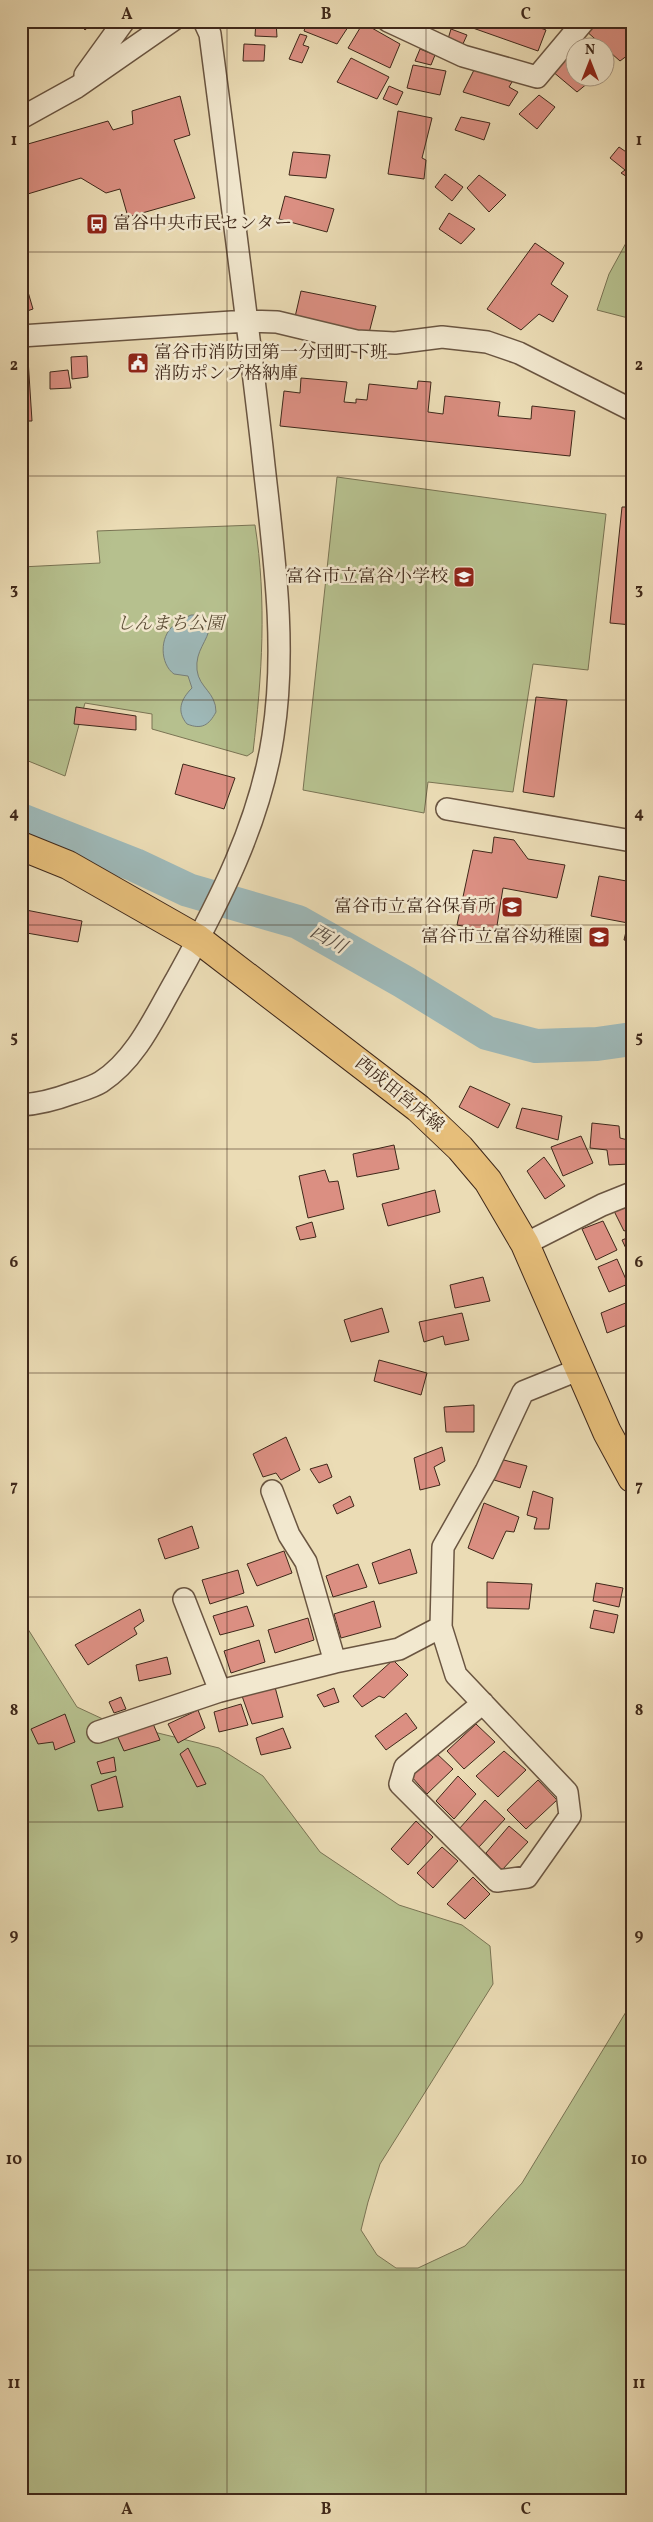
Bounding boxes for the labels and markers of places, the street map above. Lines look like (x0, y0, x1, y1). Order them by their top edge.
bus stop icon: 富谷中央市民センター (85, 212, 109, 236)
place label: 富谷中央市民センター (113, 212, 292, 237)
place label: 富谷市消防団第一分団町下班 消防ポンプ格納庫 (154, 341, 388, 387)
public building icon: 富谷市消防団第一分団町下班 消防ポンプ格納庫 (126, 351, 150, 375)
place label: 富谷市立富谷小学校 (286, 565, 448, 590)
school or university icon: 富谷市立富谷小学校 (452, 565, 476, 589)
place label: 富谷市立富谷保育所 (334, 895, 496, 920)
school or university icon: 富谷市立富谷保育所 (500, 895, 524, 919)
place label: 富谷市立富谷幼稚園 (421, 925, 583, 950)
school or university icon: 富谷市立富谷幼稚園 (587, 925, 611, 949)

